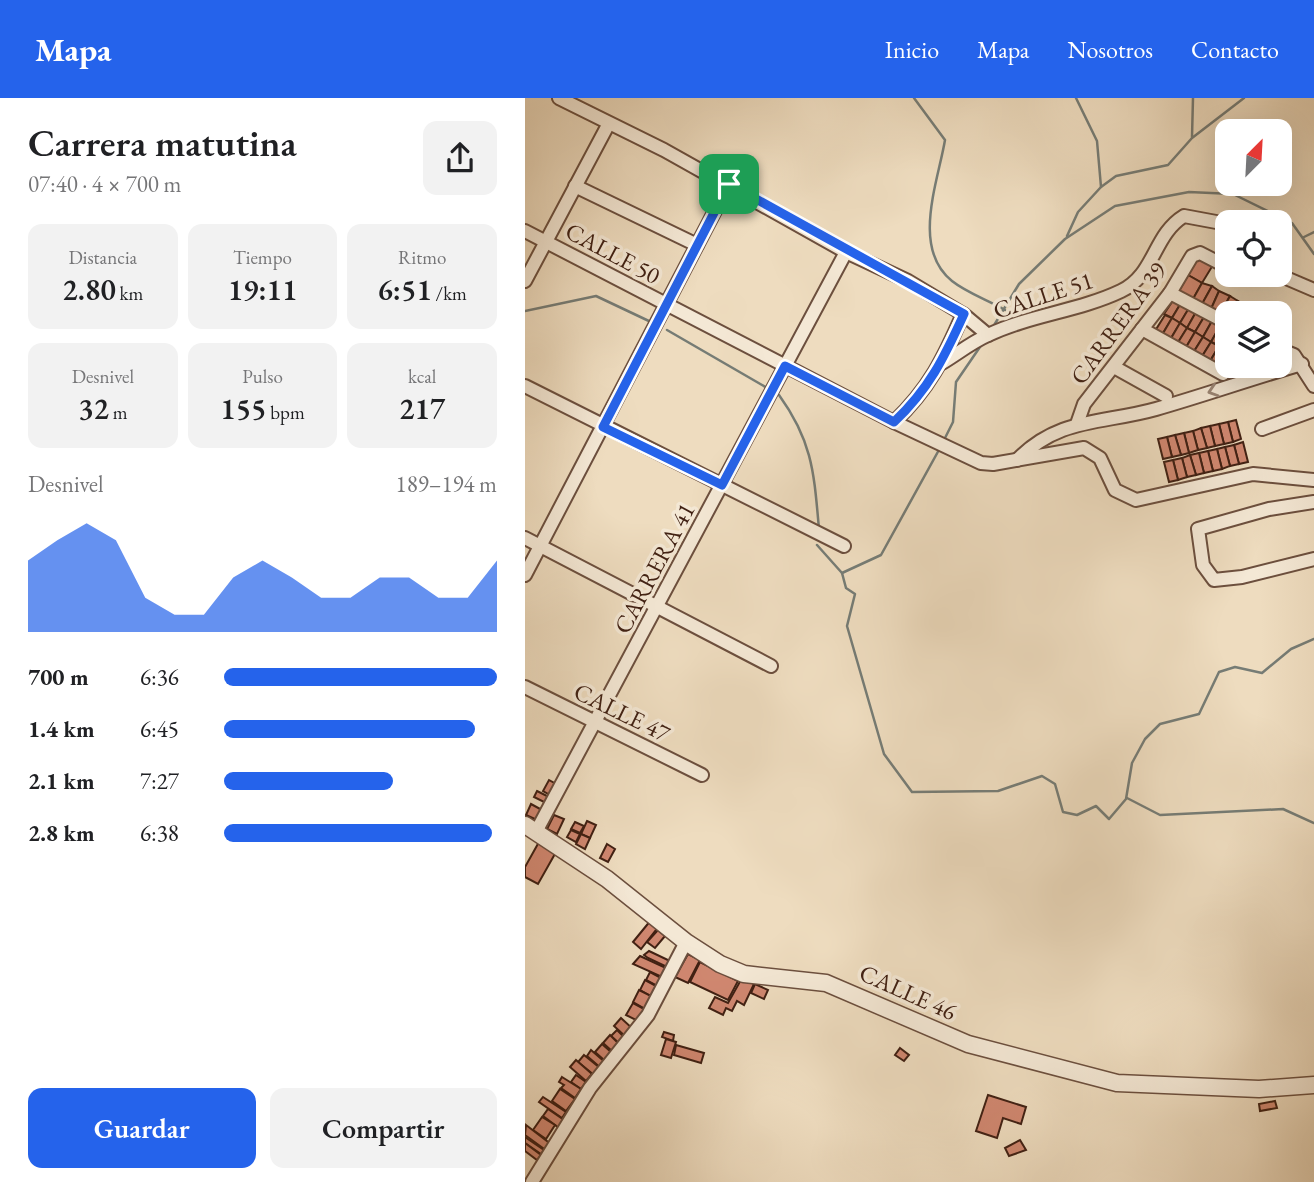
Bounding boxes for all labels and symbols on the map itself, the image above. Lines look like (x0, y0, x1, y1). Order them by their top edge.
north arrow (1215, 119, 1291, 196)
pin (699, 154, 759, 214)
street label: CALLE 50 (560, 215, 666, 291)
street label: CARRERA 39 (1063, 255, 1173, 390)
street label: CALLE 51 (989, 264, 1097, 326)
one-way arrow (1207, 383, 1219, 397)
street label: CARRERA 41 (607, 497, 701, 639)
street label: CALLE 47 (569, 675, 676, 749)
street label: CALLE 46 (855, 957, 961, 1027)

